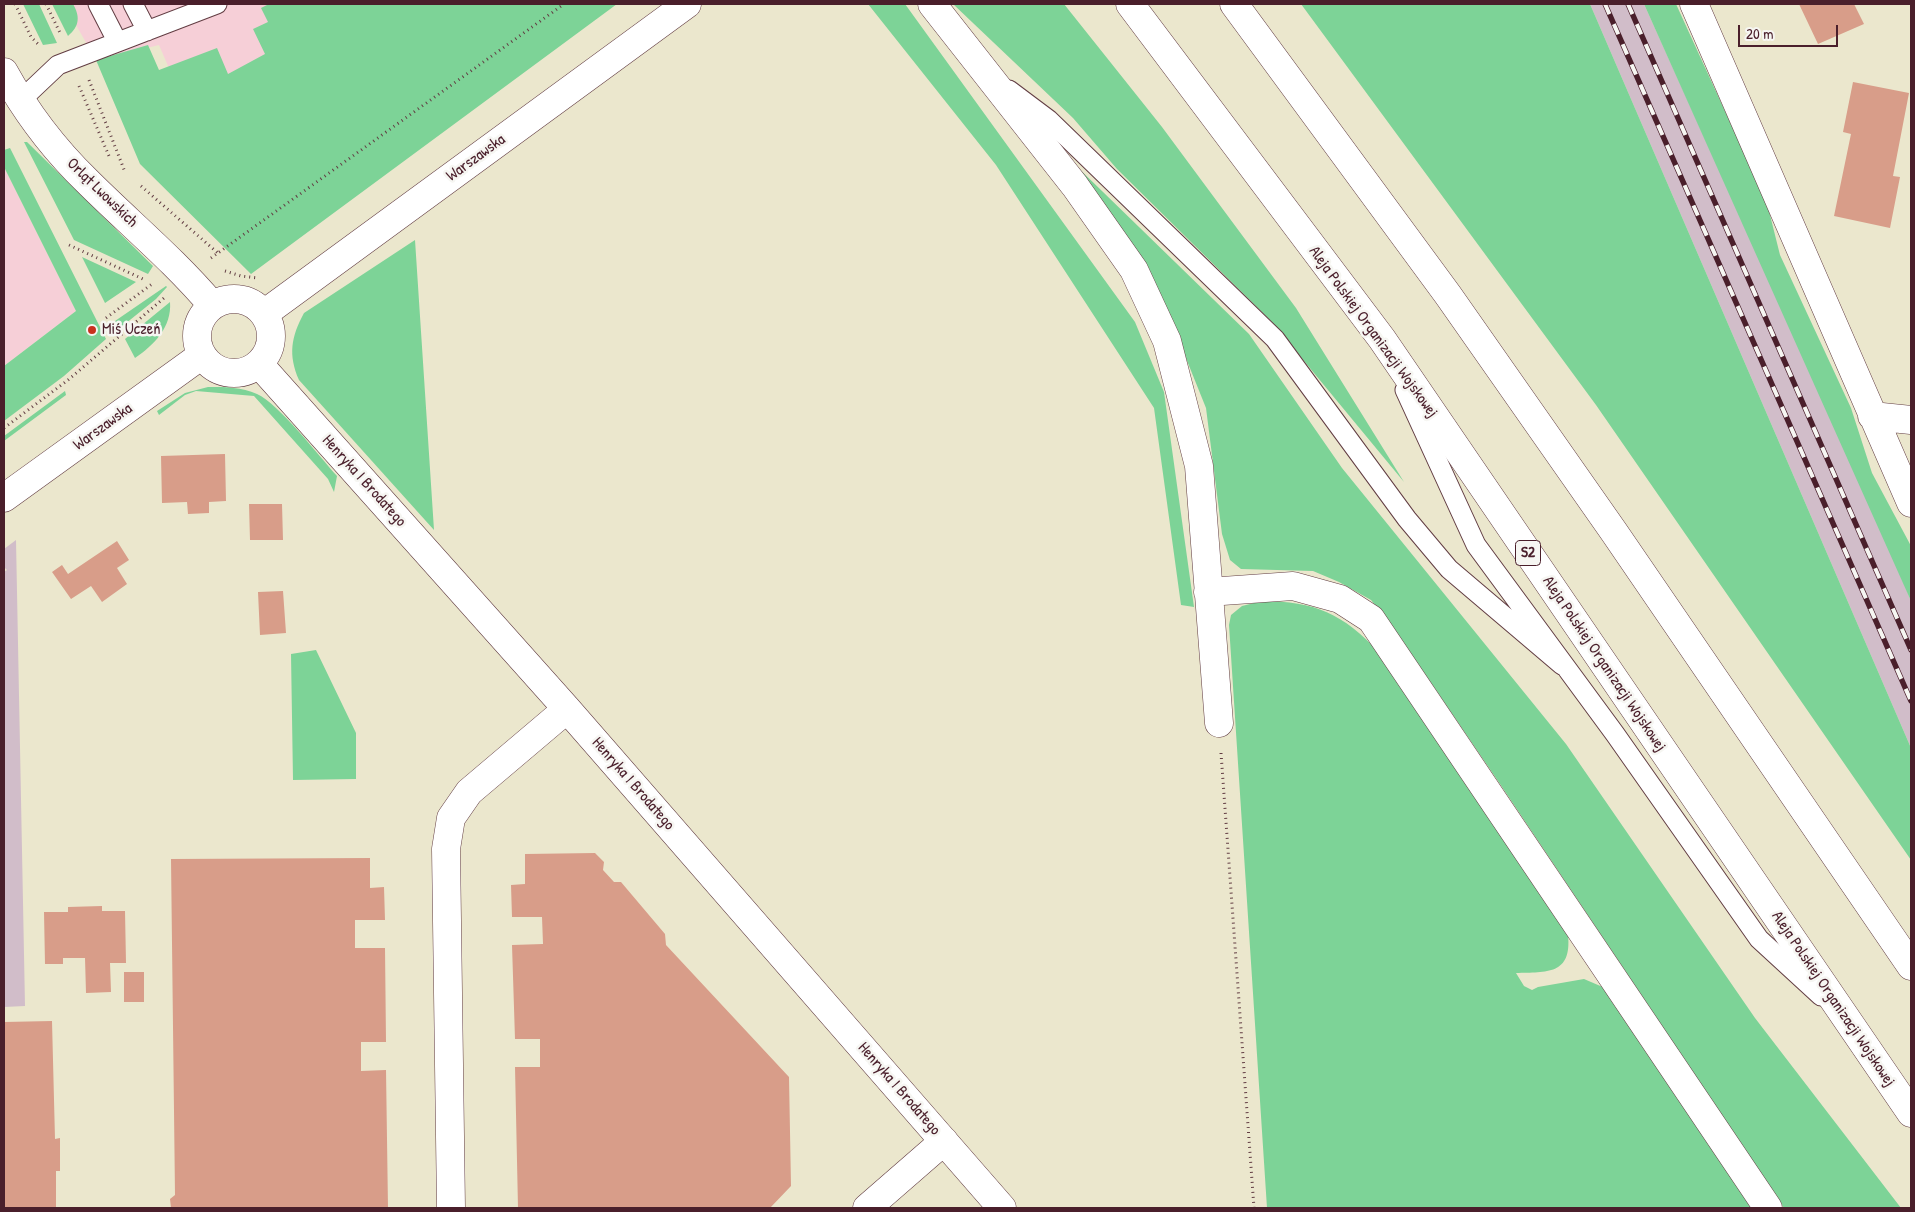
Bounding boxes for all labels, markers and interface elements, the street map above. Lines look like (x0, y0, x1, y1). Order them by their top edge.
scale bar (1740, 15, 1840, 47)
text: 20 m (1746, 23, 1773, 44)
street label: Warszawska (443, 130, 509, 186)
street label: Orląt Lwowskich (62, 154, 142, 232)
street label: Aleja Polskiej Organizacji Wojskowej (1304, 243, 1442, 421)
place label: Miś Uczeń (102, 320, 160, 340)
marker: Miś Uczeń (86, 324, 98, 336)
street label: Warszawska (70, 399, 136, 455)
street label: Henryka I Brodatego (318, 431, 410, 531)
road number: S2 (1516, 540, 1540, 566)
street label: Aleja Polskiej Organizacji Wojskowej (1538, 573, 1670, 755)
street label: Henryka I Brodatego (587, 734, 679, 834)
street label: Aleja Polskiej Organizacji Wojskowej (1767, 908, 1899, 1090)
street label: Henryka I Brodatego (853, 1039, 945, 1139)

